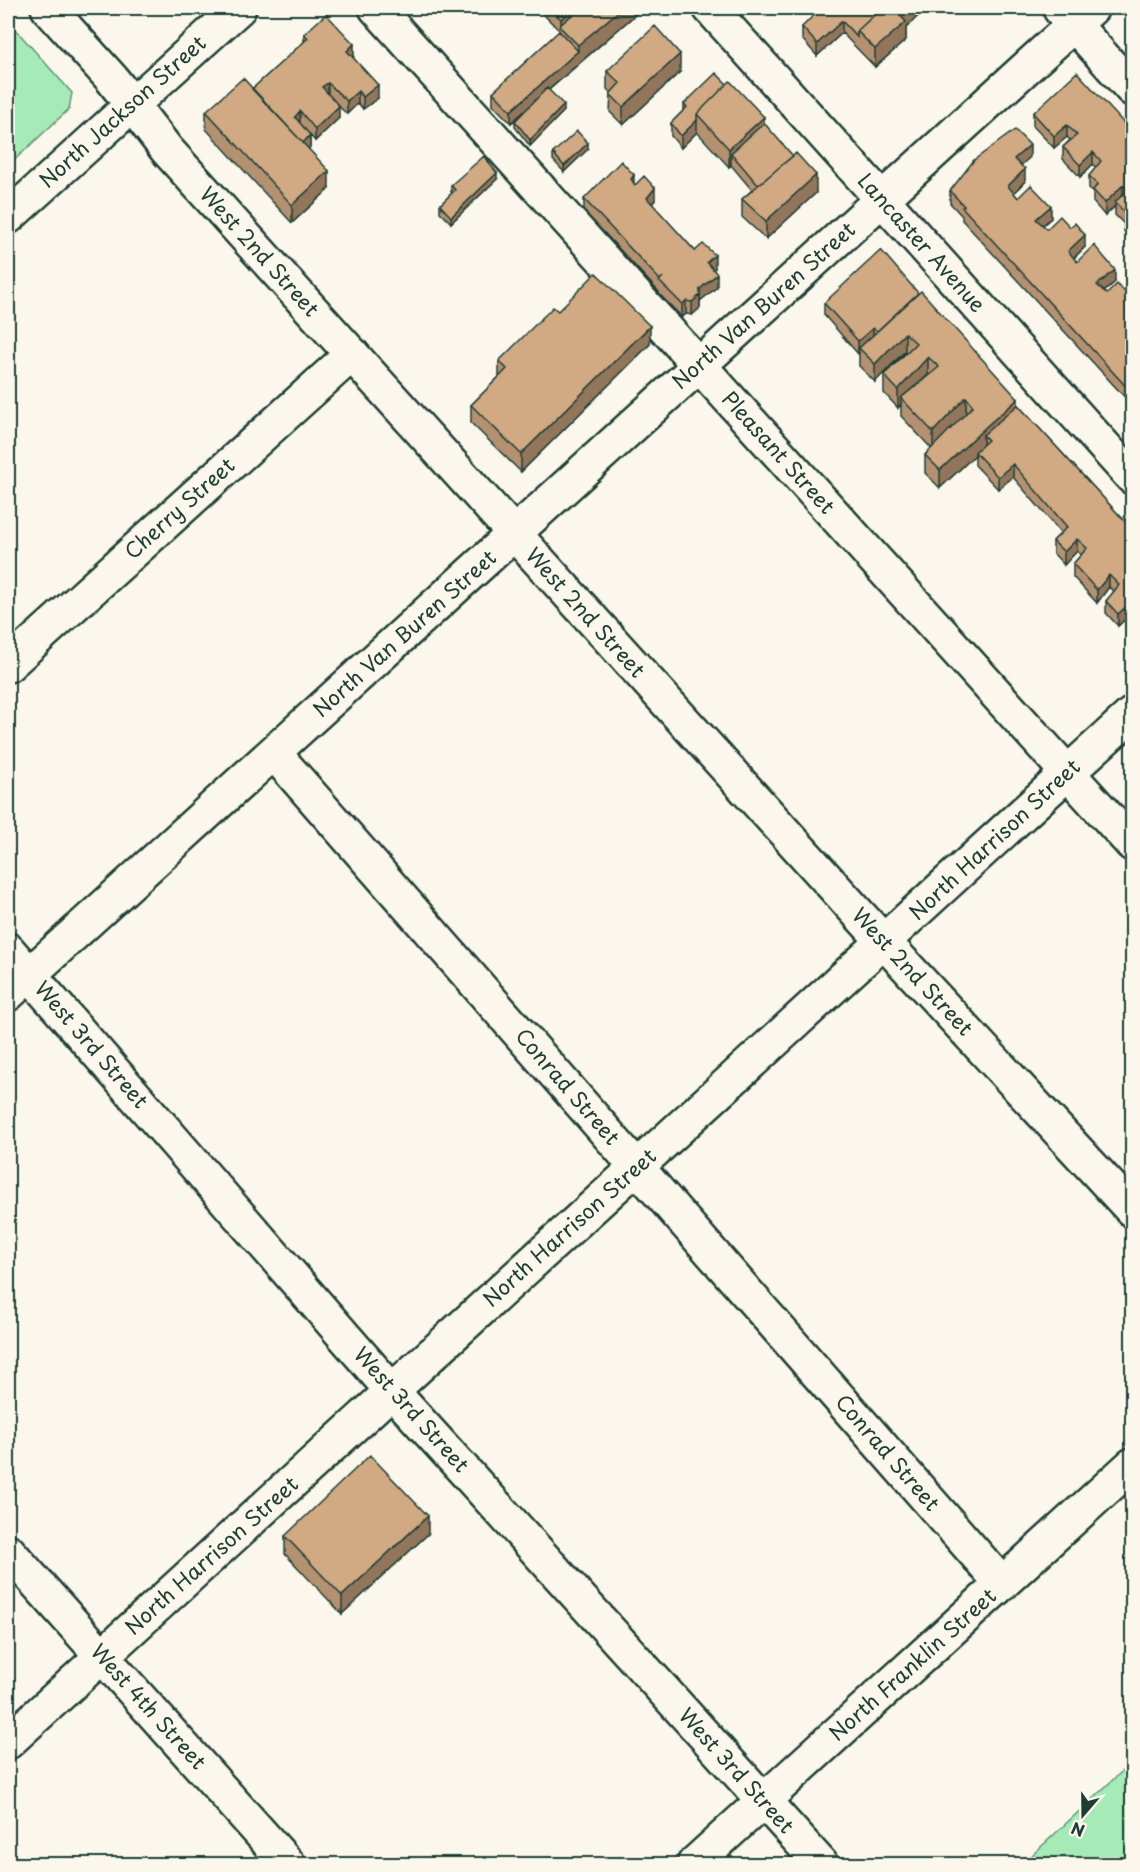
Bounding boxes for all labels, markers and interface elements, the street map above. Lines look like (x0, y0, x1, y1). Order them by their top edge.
street label: North Jackson Street (31, 27, 212, 194)
street label: Lancaster Avenue (851, 165, 994, 319)
street label: West 2nd Street (193, 178, 328, 323)
street label: North Van Buren Street (664, 213, 861, 396)
street label: Pleasant Street (715, 383, 844, 520)
street label: Cherry Street (116, 449, 241, 566)
street label: West 2nd Street (519, 539, 654, 684)
street label: North Van Buren Street (305, 541, 502, 724)
street label: North Harrison Street (901, 750, 1086, 927)
street label: West 2nd Street (845, 899, 982, 1042)
street label: West 3rd Street (28, 973, 157, 1114)
street label: Conrad Street (509, 1020, 628, 1151)
street label: North Harrison Street (475, 1140, 663, 1313)
street label: West 3rd Street (347, 1339, 478, 1479)
street label: Conrad Street (829, 1386, 948, 1517)
street label: North Harrison Street (117, 1468, 305, 1641)
street label: North Franklin Street (821, 1580, 1002, 1748)
street label: West 4th Street (84, 1636, 215, 1776)
street label: West 3rd Street (672, 1700, 803, 1840)
north arrow (1053, 1785, 1113, 1845)
text: N (1067, 1817, 1088, 1843)

